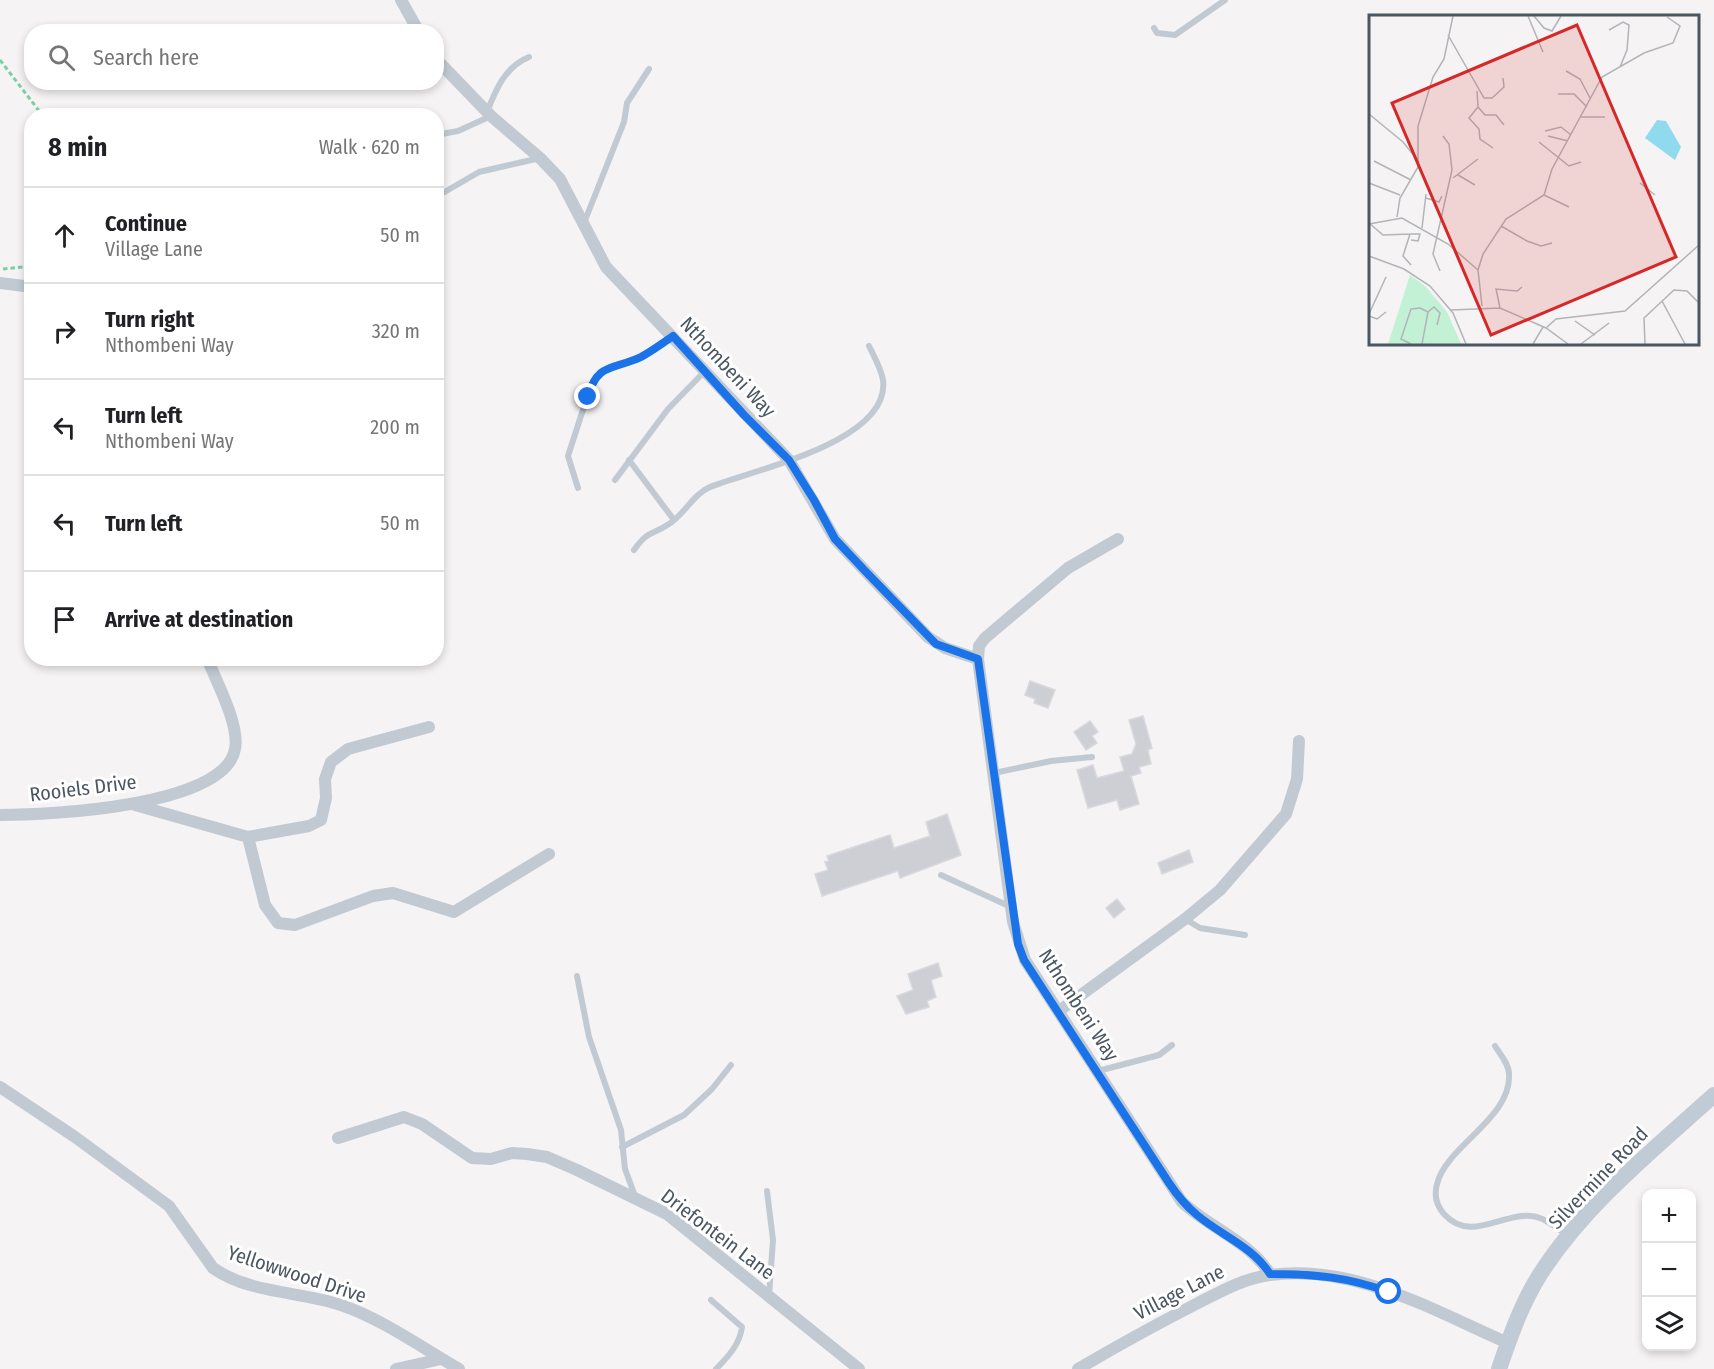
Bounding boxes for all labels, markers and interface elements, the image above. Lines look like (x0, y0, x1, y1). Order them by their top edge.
inset map (1369, 15, 1699, 345)
search box (24, 24, 444, 90)
icon: search (45, 41, 78, 74)
text: Search here (93, 44, 199, 71)
text: 8 min (48, 132, 107, 163)
text: Walk · 620 m (319, 135, 420, 159)
text: Continue (105, 210, 187, 237)
icon: ahead (48, 219, 81, 252)
text: 50 m (380, 223, 420, 247)
text: Village Lane (105, 237, 203, 261)
text: Turn right (105, 306, 194, 333)
street label: Nthombeni Way (675, 312, 781, 422)
icon: right (48, 315, 81, 348)
text: 320 m (372, 319, 420, 343)
text: Nthombeni Way (105, 333, 234, 357)
route end (574, 383, 600, 409)
text: Turn left (105, 402, 183, 429)
icon: left (48, 411, 81, 444)
text: 200 m (370, 415, 420, 439)
text: Nthombeni Way (105, 429, 234, 453)
icon: left (48, 507, 81, 540)
text: Turn left (105, 510, 183, 537)
text: 50 m (380, 511, 420, 535)
icon: arrive (48, 603, 81, 636)
text: Arrive at destination (105, 606, 293, 633)
street label: Rooiels Drive (28, 770, 138, 806)
street label: Nthombeni Way (1034, 944, 1124, 1066)
street label: Silvermine Road (1543, 1122, 1653, 1234)
street label: Driefontein Lane (657, 1184, 779, 1284)
map controls (1642, 1189, 1696, 1351)
button: + (1642, 1189, 1696, 1243)
street label: Yellowwood Drive (225, 1240, 369, 1308)
button: − (1642, 1243, 1696, 1297)
street label: Village Lane (1130, 1259, 1228, 1325)
route start (1375, 1278, 1401, 1304)
button: layers (1642, 1297, 1696, 1351)

